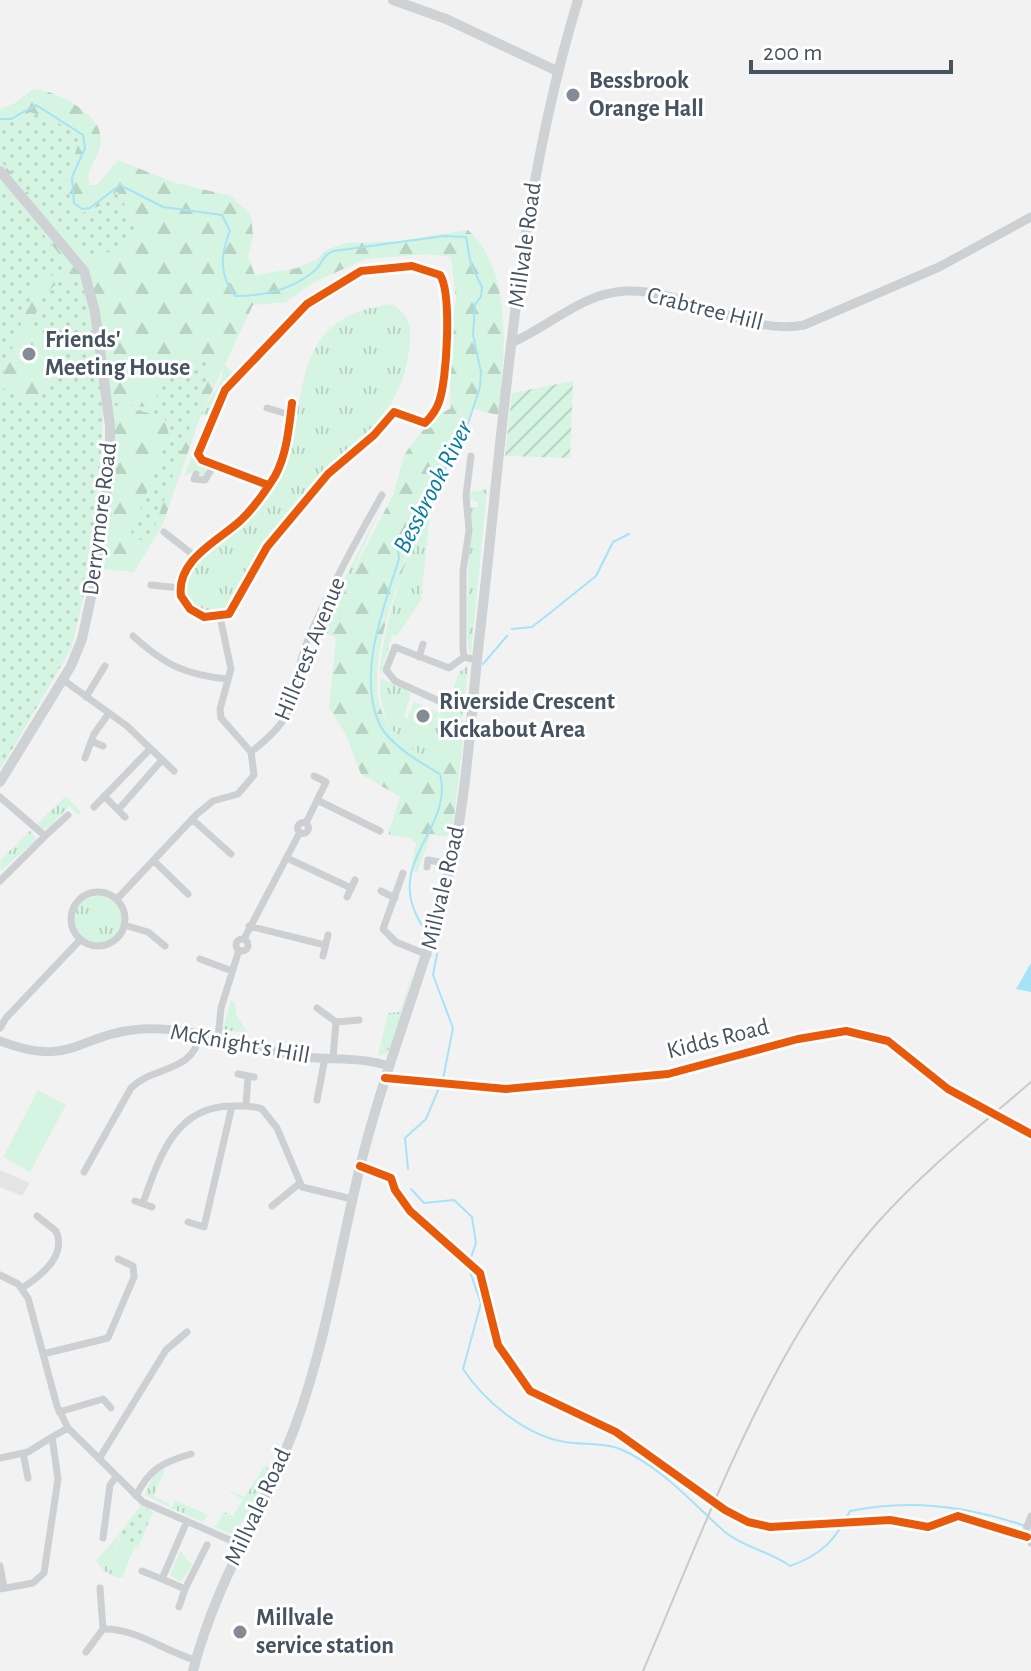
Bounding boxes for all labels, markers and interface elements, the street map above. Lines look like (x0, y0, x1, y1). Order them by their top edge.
scale bar (751, 24, 951, 74)
text: 200 m (763, 41, 822, 65)
place label: Bessbrook Orange Hall (589, 69, 704, 121)
marker: Bessbrook Orange Hall (564, 86, 582, 104)
street label: Millvale Road (504, 181, 546, 309)
street label: Crabtree Hill (645, 283, 765, 335)
place label: Friends' Meeting House (45, 328, 190, 380)
marker: Friends' Meeting House (20, 345, 38, 363)
water label: Bessbrook River (389, 415, 478, 557)
street label: Derrymore Road (79, 441, 121, 597)
street label: Hillcrest Avenue (270, 574, 350, 724)
place label: Riverside Crescent Kickabout Area (439, 690, 615, 742)
marker: Riverside Crescent Kickabout Area (414, 707, 432, 725)
street label: Millvale Road (417, 824, 469, 952)
street label: Kidds Road (664, 1015, 772, 1063)
street label: McKnight's Hill (168, 1020, 312, 1068)
street label: Millvale Road (220, 1445, 296, 1569)
place label: Millvale service station (256, 1606, 394, 1658)
marker: Millvale service station (231, 1623, 249, 1641)

